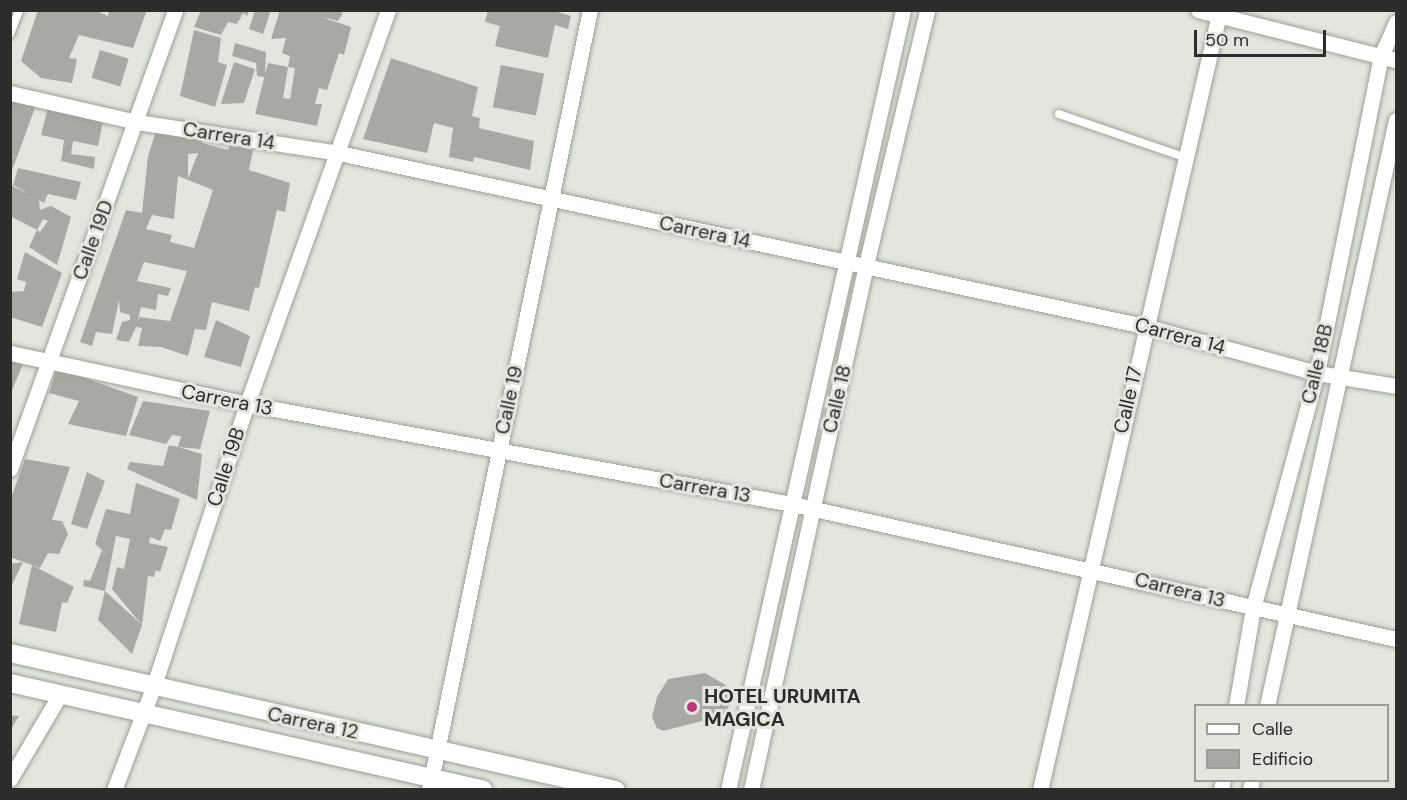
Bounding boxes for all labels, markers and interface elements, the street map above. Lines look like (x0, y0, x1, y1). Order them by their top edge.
scale bar (1197, 18, 1329, 56)
text: 50 m (1205, 28, 1249, 52)
street label: Carrera 14 (181, 117, 277, 155)
street label: Calle 19D (67, 197, 119, 283)
street label: Carrera 14 (657, 211, 753, 253)
street label: Carrera 14 (1132, 312, 1228, 360)
street label: Calle 18B (1296, 322, 1338, 406)
street label: Calle 19 (490, 363, 528, 437)
street label: Calle 18 (818, 363, 856, 435)
street label: Calle 17 (1109, 364, 1147, 436)
street label: Carrera 13 (179, 379, 275, 421)
street label: Calle 19B (202, 424, 250, 510)
street label: Carrera 13 (657, 468, 753, 508)
street label: Carrera 13 (1132, 567, 1228, 613)
place label: HOTEL URUMITA MAGICA (704, 684, 861, 731)
marker: HOTEL URUMITA MAGICA (685, 700, 699, 714)
street label: Carrera 12 (265, 702, 361, 744)
legend (1194, 704, 1389, 782)
text: Calle (1252, 717, 1293, 741)
text: Edificio (1252, 747, 1313, 771)

